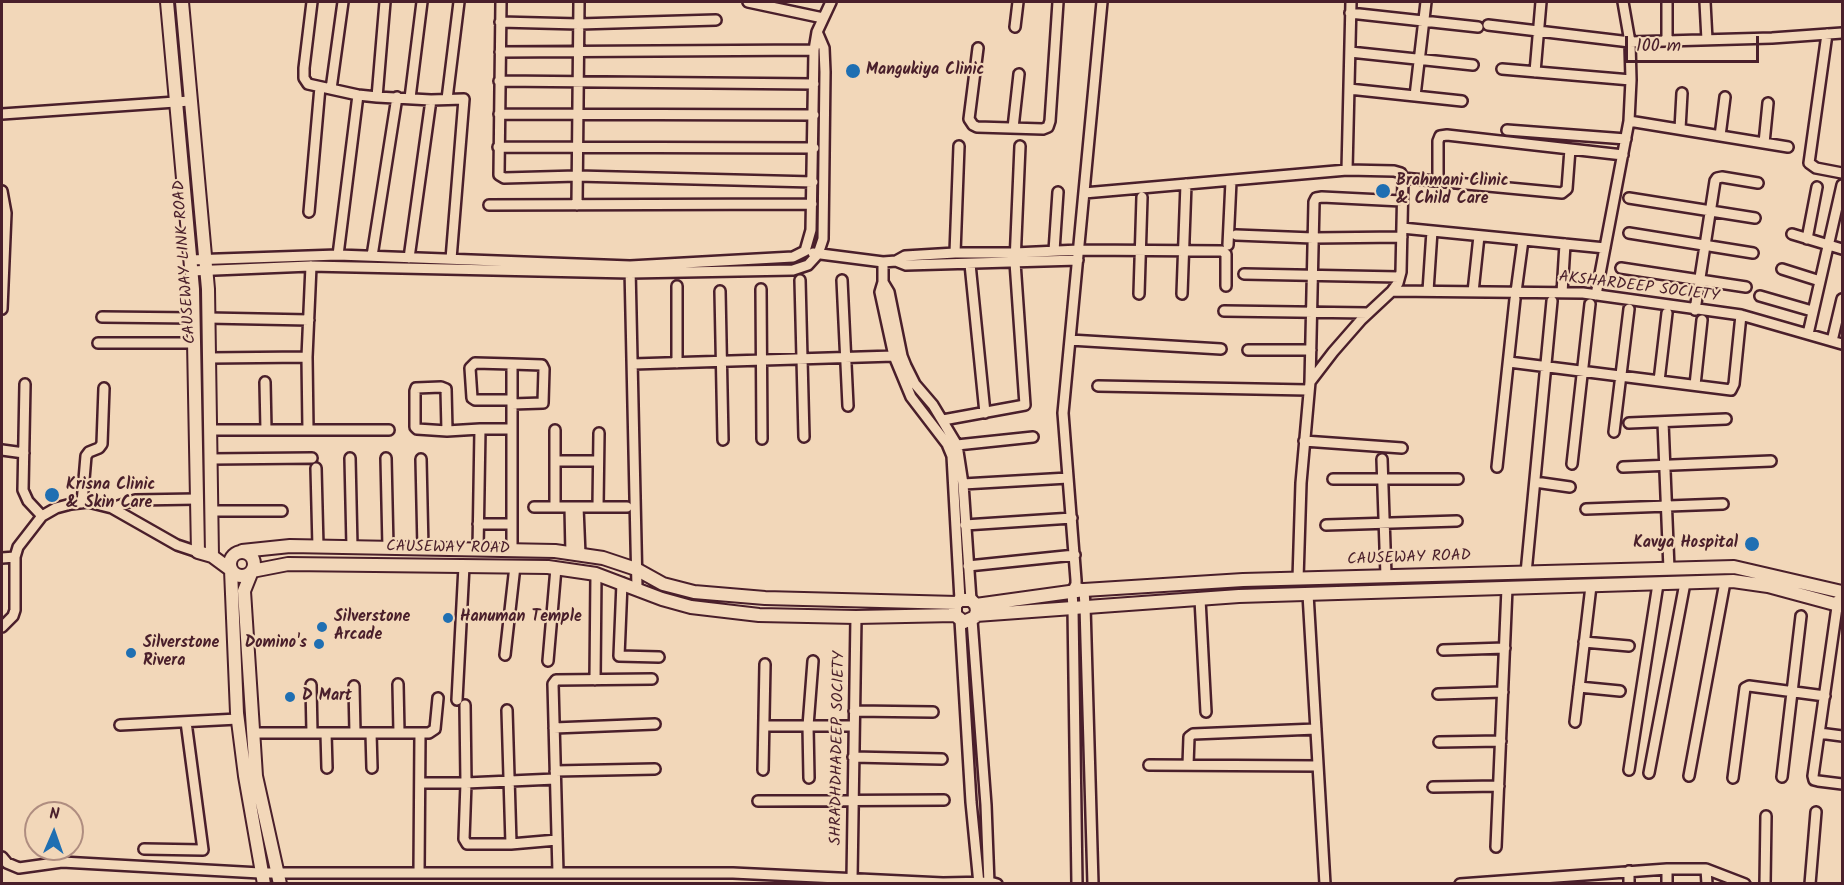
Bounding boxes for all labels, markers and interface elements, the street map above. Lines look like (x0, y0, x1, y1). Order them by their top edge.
scale bar (1628, 24, 1762, 62)
text: 100 m (1636, 32, 1681, 61)
place label: Mangukiya Clinic (866, 61, 984, 81)
marker: Mangukiya Clinic (844, 62, 862, 80)
place label: Brahmani Clinic & Child Care (1396, 172, 1509, 210)
street label: CAUSEWAY LINK ROAD (171, 179, 201, 345)
marker: Brahmani Clinic & Child Care (1374, 182, 1392, 200)
street label: AKSHARDEEP SOCIETY (1558, 269, 1720, 307)
place label: Krisna Clinic & Skin Care (66, 476, 155, 514)
marker: Krisna Clinic & Skin Care (43, 486, 61, 504)
place label: Kavya Hospital (1633, 534, 1738, 554)
marker: Kavya Hospital (1743, 535, 1761, 553)
street label: CAUSEWAY ROAD (386, 538, 510, 560)
street label: CAUSEWAY ROAD (1347, 547, 1471, 571)
place label: Silverstone Arcade (334, 608, 410, 646)
place label: Hanuman Temple (460, 608, 582, 628)
marker: Hanuman Temple (441, 611, 455, 625)
marker: Silverstone Arcade (315, 620, 329, 634)
place label: Silverstone Rivera (143, 634, 219, 672)
place label: Domino's (245, 634, 307, 654)
marker: Domino's (312, 637, 326, 651)
marker: Silverstone Rivera (124, 646, 138, 660)
street label: SHRADHDHADEEP SOCIETY (828, 651, 850, 845)
place label: D Mart (302, 687, 352, 707)
marker: D Mart (283, 690, 297, 704)
north arrow (24, 801, 84, 861)
text: N (49, 802, 60, 827)

